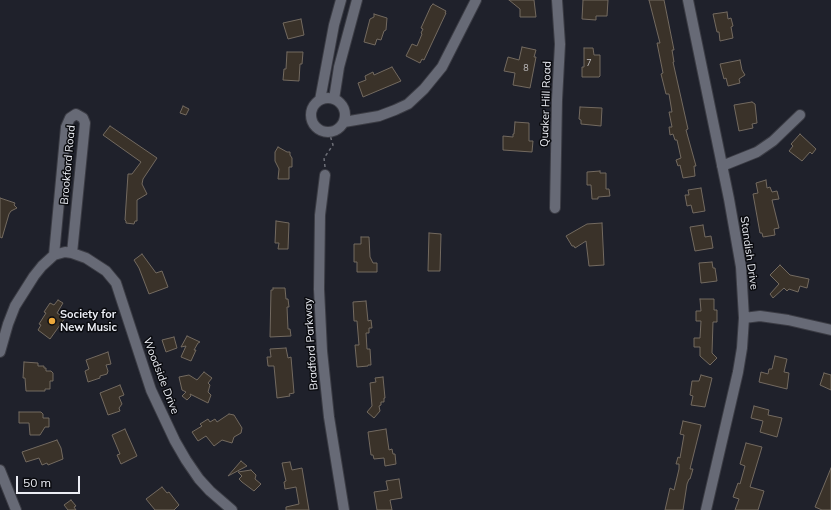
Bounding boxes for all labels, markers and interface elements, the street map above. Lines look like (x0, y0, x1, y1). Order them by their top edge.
house number: 7 (586, 58, 592, 68)
street label: Quaker Hill Road (538, 61, 554, 147)
house number: 8 (523, 63, 529, 73)
street label: Brookford Road (58, 125, 78, 205)
street label: Standish Drive (737, 215, 761, 291)
street label: Bradford Parkway (301, 297, 321, 391)
place label: Society for New Music (60, 308, 117, 334)
marker: Society for New Music (47, 316, 57, 326)
street label: Woodside Drive (140, 336, 182, 416)
scale bar (18, 468, 82, 494)
text: 50 m (23, 475, 51, 490)

